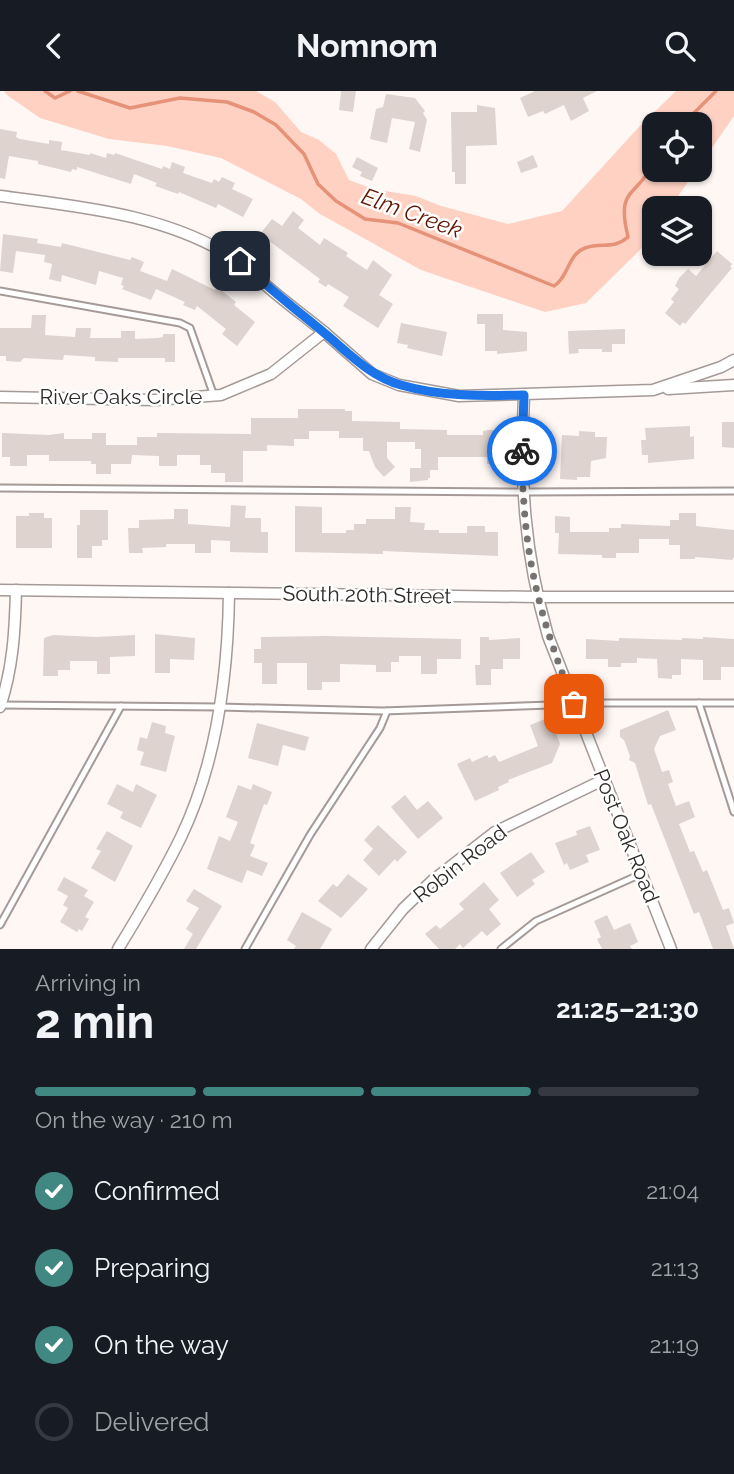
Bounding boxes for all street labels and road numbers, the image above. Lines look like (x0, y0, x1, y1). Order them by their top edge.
street label: River Oaks Circle (40, 384, 202, 409)
street label: South 20th Street (282, 581, 452, 608)
street label: Post Oak Road (588, 765, 665, 906)
street label: Robin Road (408, 819, 511, 908)

